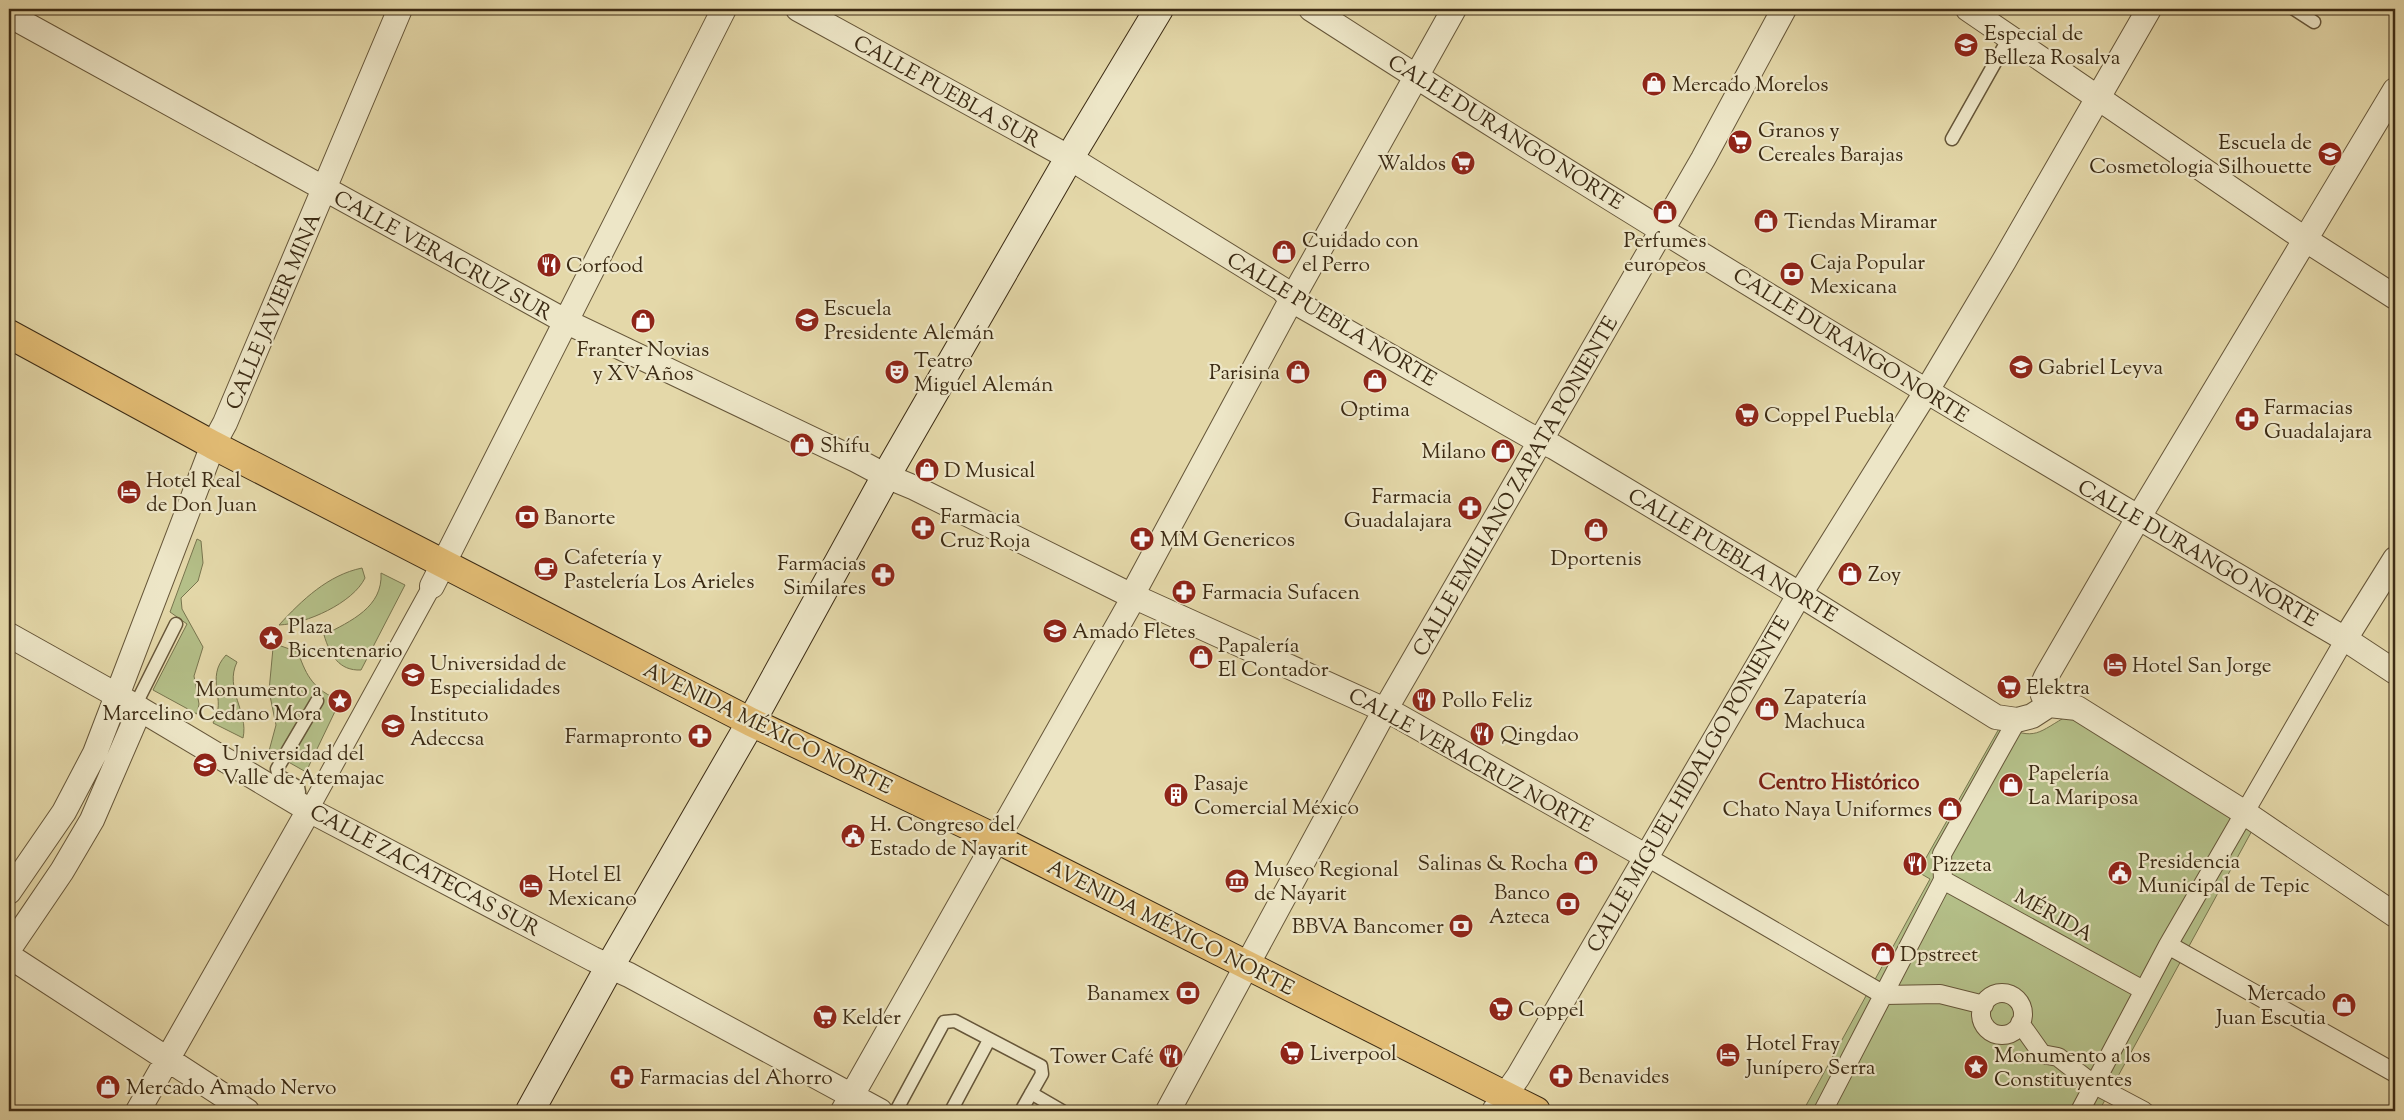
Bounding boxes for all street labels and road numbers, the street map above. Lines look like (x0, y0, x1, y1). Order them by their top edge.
street label: CALLE PUEBLA SUR (847, 29, 1045, 157)
street label: CALLE DURANGO NORTE (1381, 49, 1629, 219)
street label: CALLE VERACRUZ SUR (328, 184, 557, 329)
street label: CALLE JAVIER MINA (220, 209, 330, 415)
street label: CALLE PUEBLA NORTE (1220, 246, 1442, 396)
street label: CALLE DURANGO NORTE (1726, 262, 1974, 432)
street label: CALLE EMILIANO ZAPATA PONIENTE (1407, 311, 1627, 663)
street label: CALLE DURANGO NORTE (2071, 473, 2323, 636)
street label: CALLE PUEBLA NORTE (1621, 482, 1843, 632)
street label: CALLE MIGUEL HIDALGO PONIENTE (1581, 611, 1799, 959)
street label: AVENIDA MÉXICO NORTE (637, 656, 897, 803)
street label: CALLE VERACRUZ NORTE (1342, 682, 1598, 842)
street label: CALLE ZACATECAS SUR (304, 798, 544, 945)
street label: AVENIDA MÉXICO NORTE (1041, 853, 1299, 1004)
street label: MÉRIDA (2008, 883, 2098, 951)

